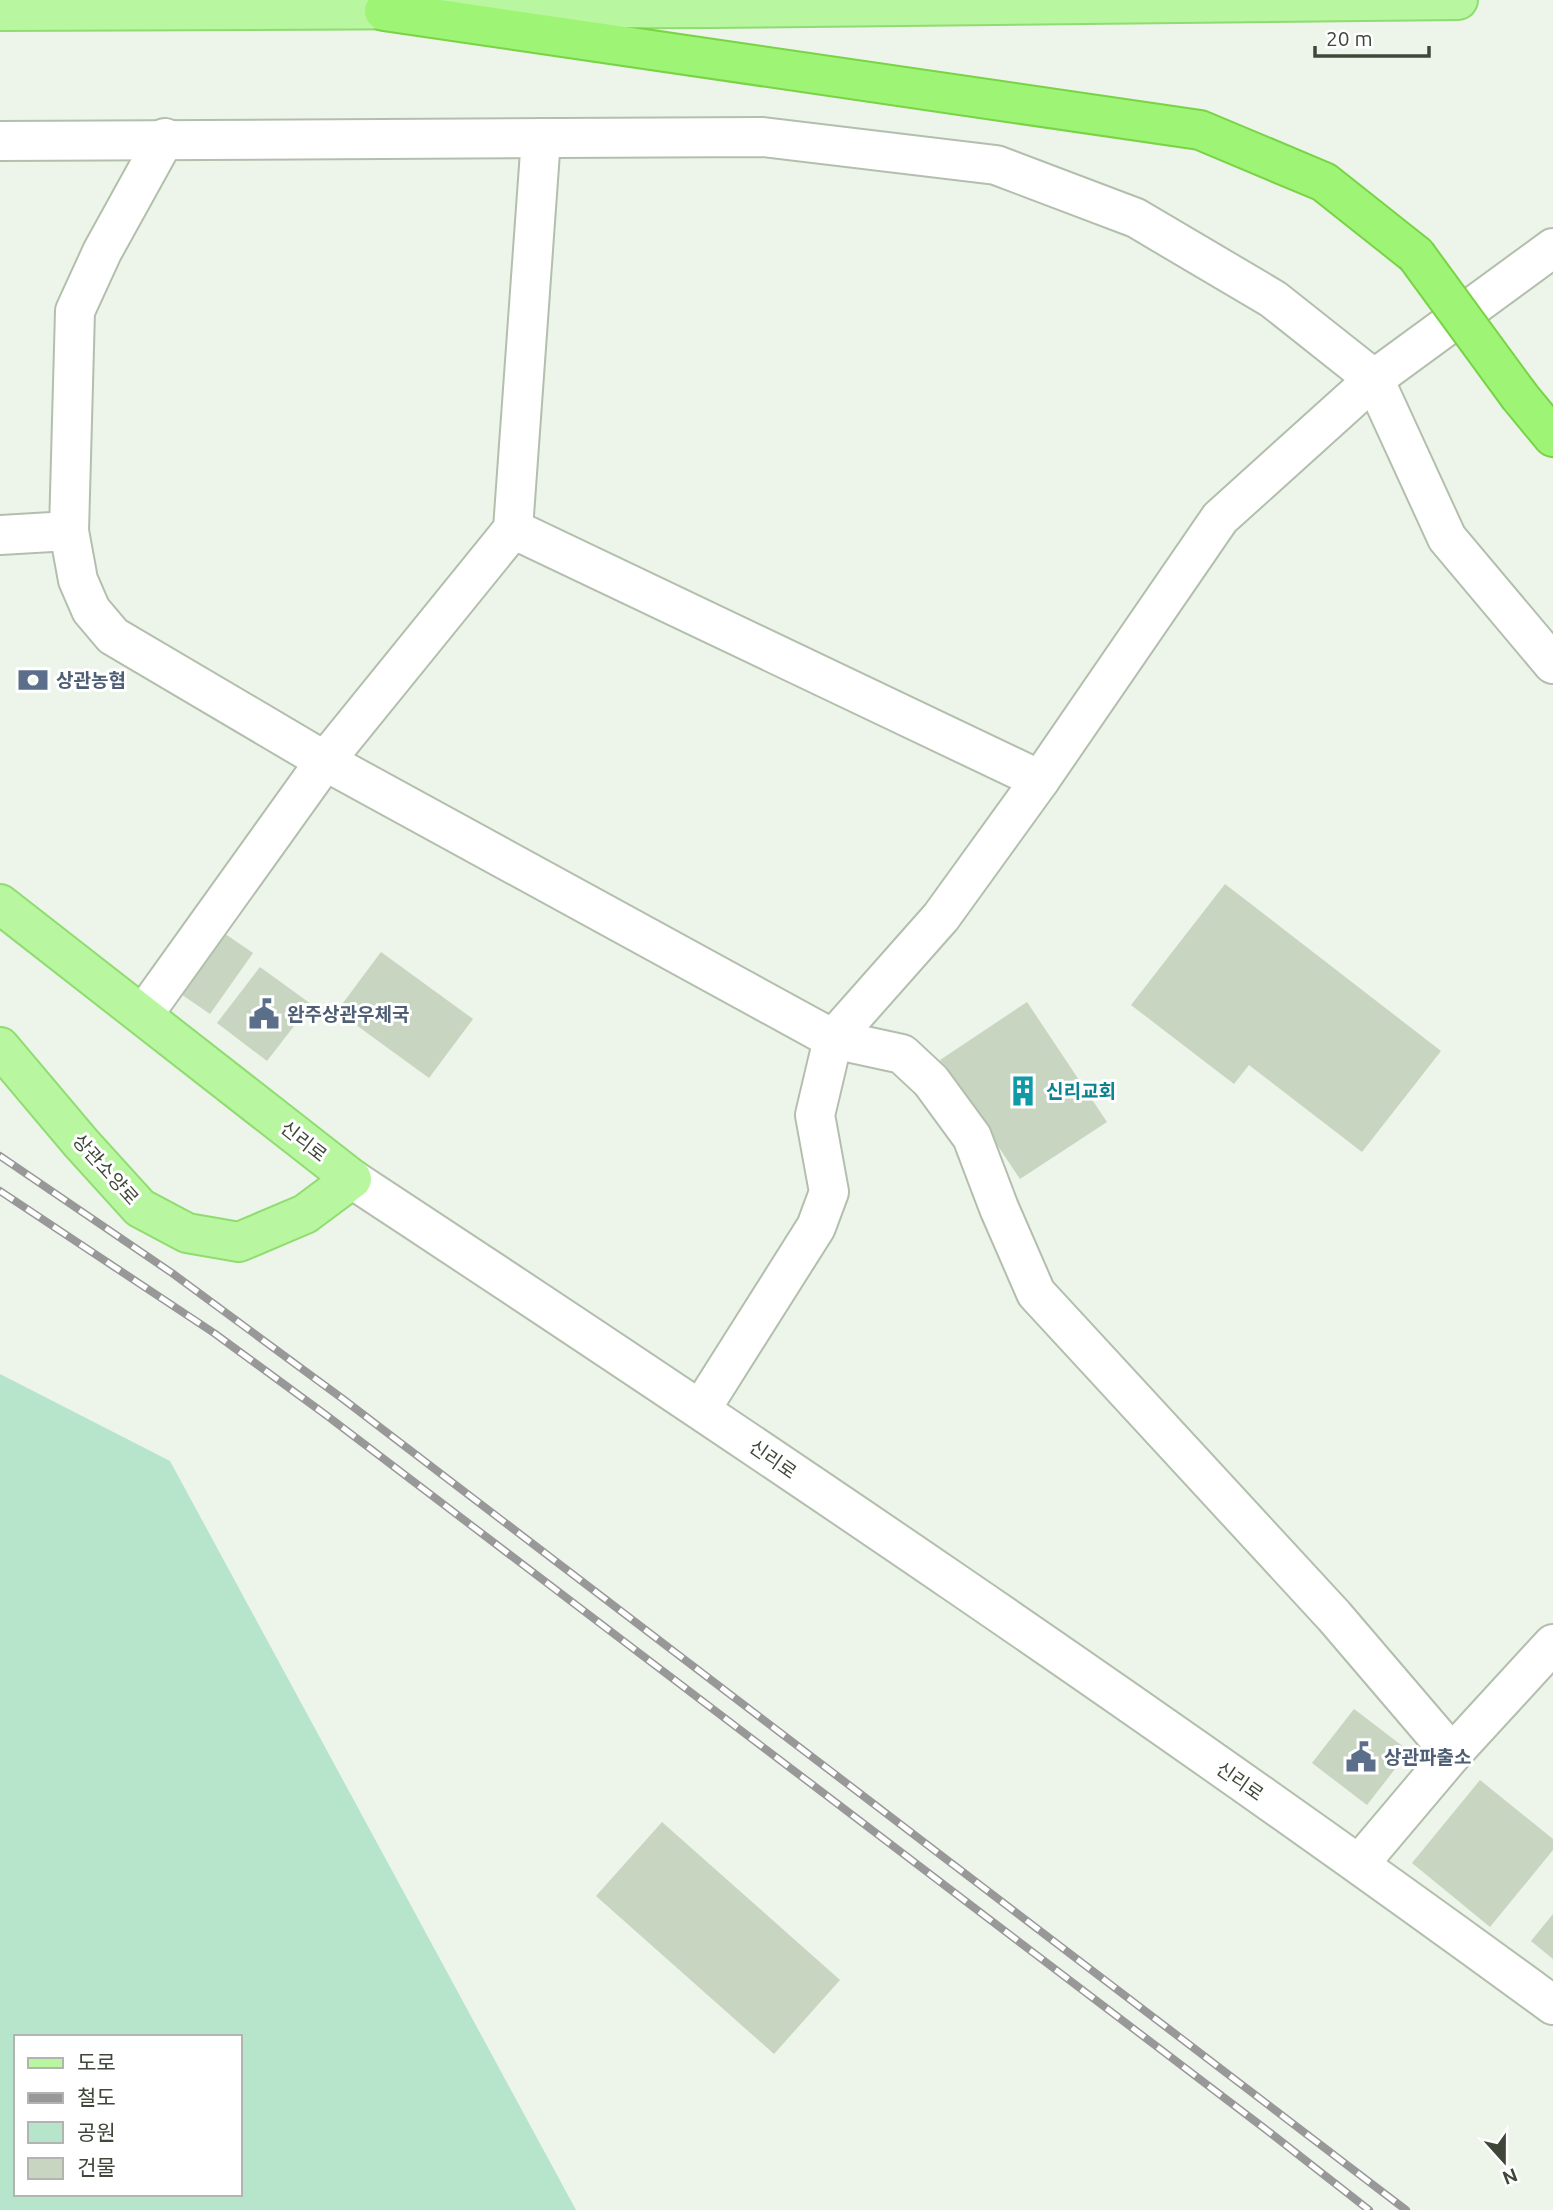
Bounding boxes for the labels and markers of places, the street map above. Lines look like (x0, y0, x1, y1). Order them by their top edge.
bank icon: 상관농협 (16, 663, 50, 697)
place label: 상관농협 (56, 669, 126, 691)
public building icon: 완주상관우체국 (247, 997, 281, 1031)
place label: 완주상관우체국 (287, 1003, 409, 1025)
building icon: 신리교회 (1006, 1074, 1040, 1108)
place label: 신리교회 (1046, 1080, 1116, 1102)
public building icon: 상관파출소 (1344, 1740, 1378, 1774)
place label: 상관파출소 (1384, 1746, 1471, 1768)

